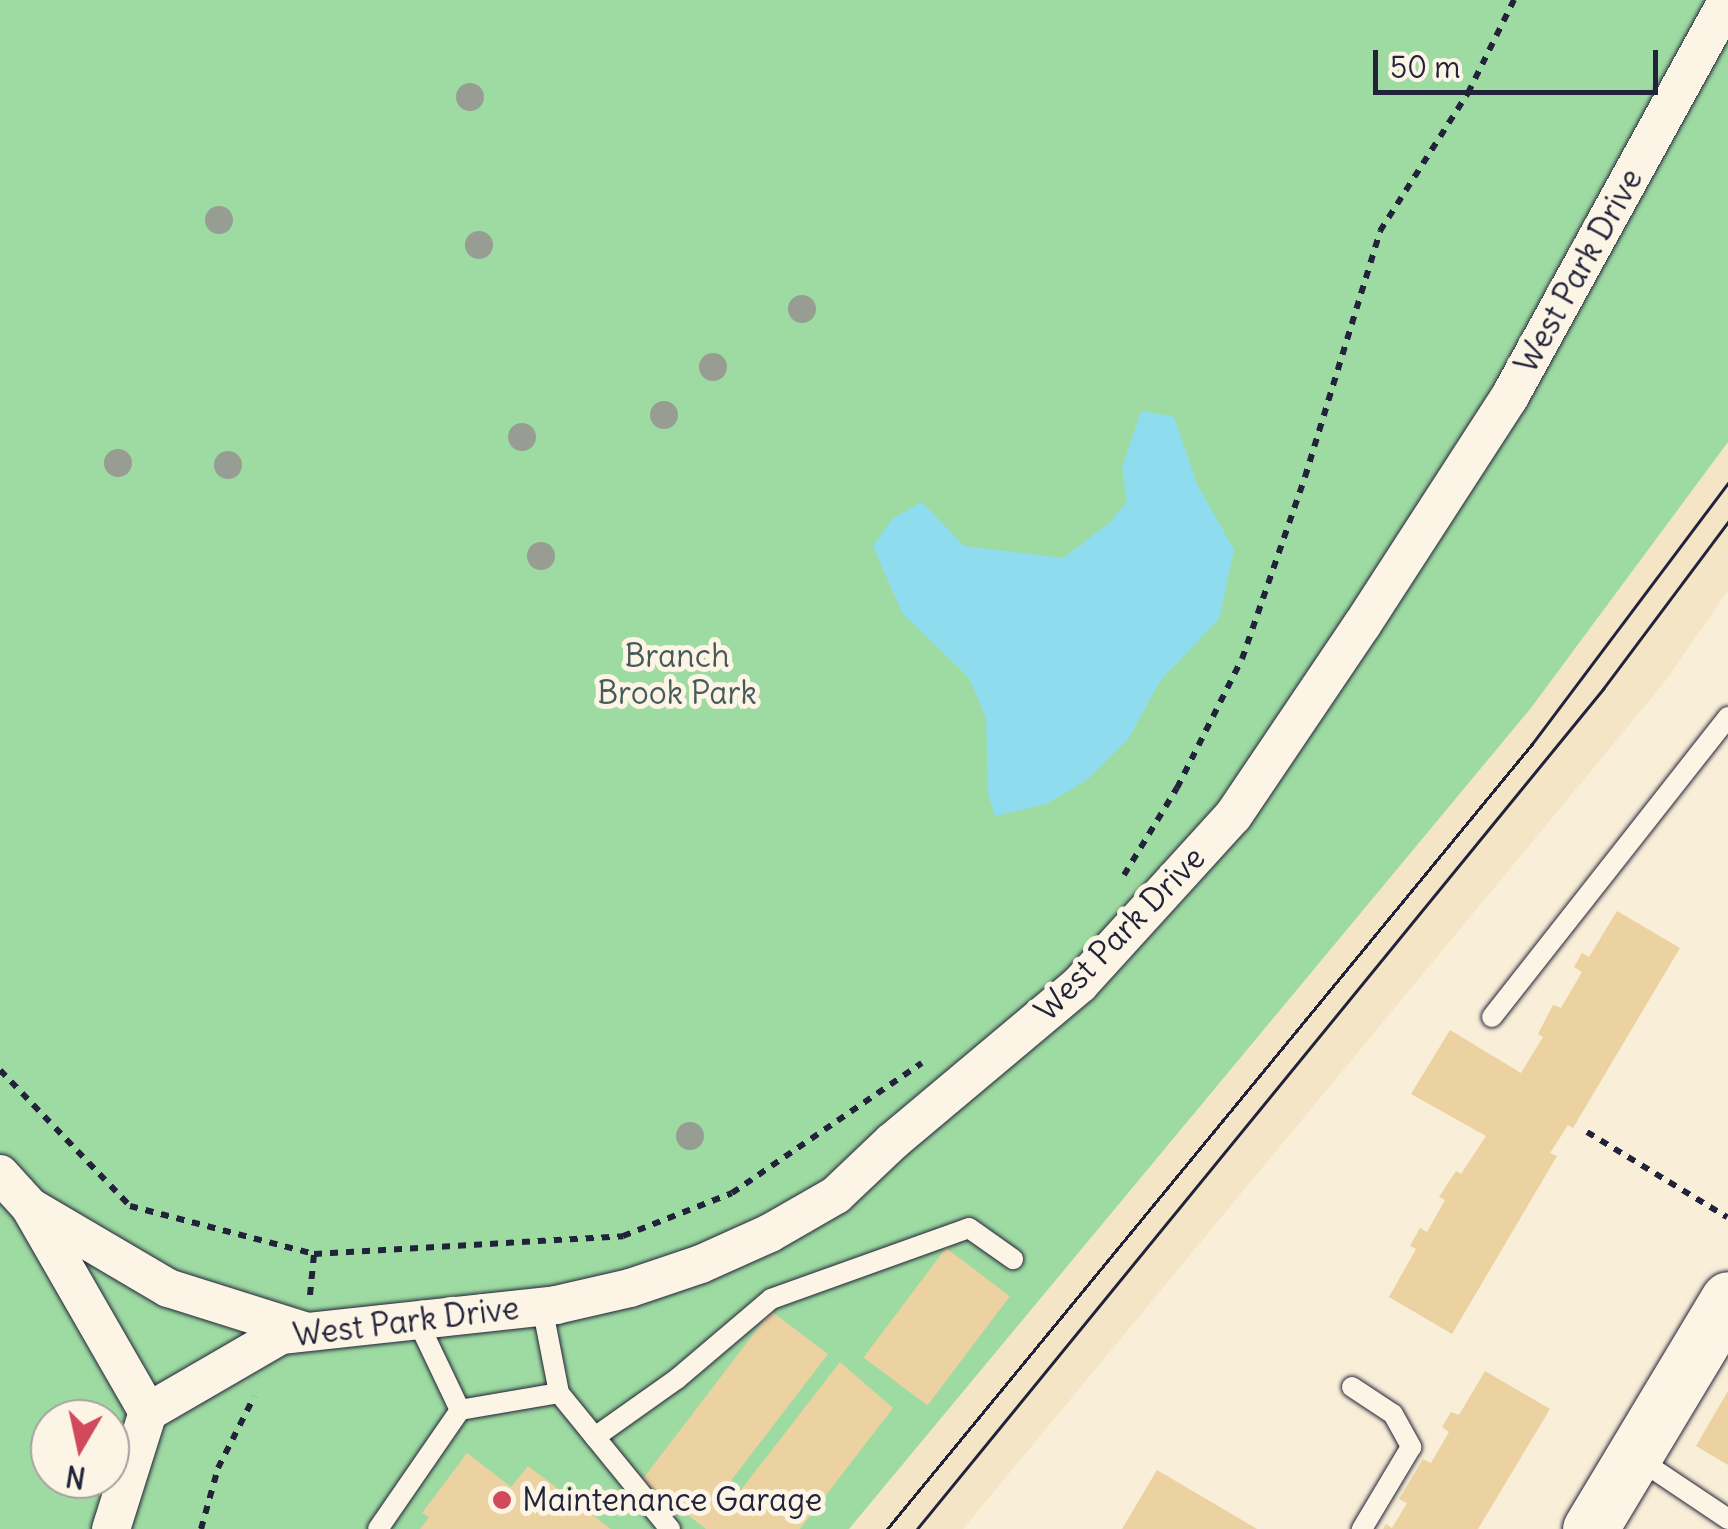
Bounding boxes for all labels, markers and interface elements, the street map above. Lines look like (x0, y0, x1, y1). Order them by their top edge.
scale bar (1378, 30, 1663, 92)
text: 50 m (1390, 48, 1460, 86)
street label: West Park Drive (1507, 162, 1651, 380)
park label: Branch Brook Park (597, 638, 757, 713)
street label: West Park Drive (1027, 839, 1213, 1029)
street label: West Park Drive (291, 1289, 521, 1355)
north arrow (30, 1399, 130, 1499)
text: N (63, 1457, 88, 1496)
place label: Maintenance Garage (522, 1481, 822, 1519)
marker: Maintenance Garage (491, 1489, 513, 1511)

